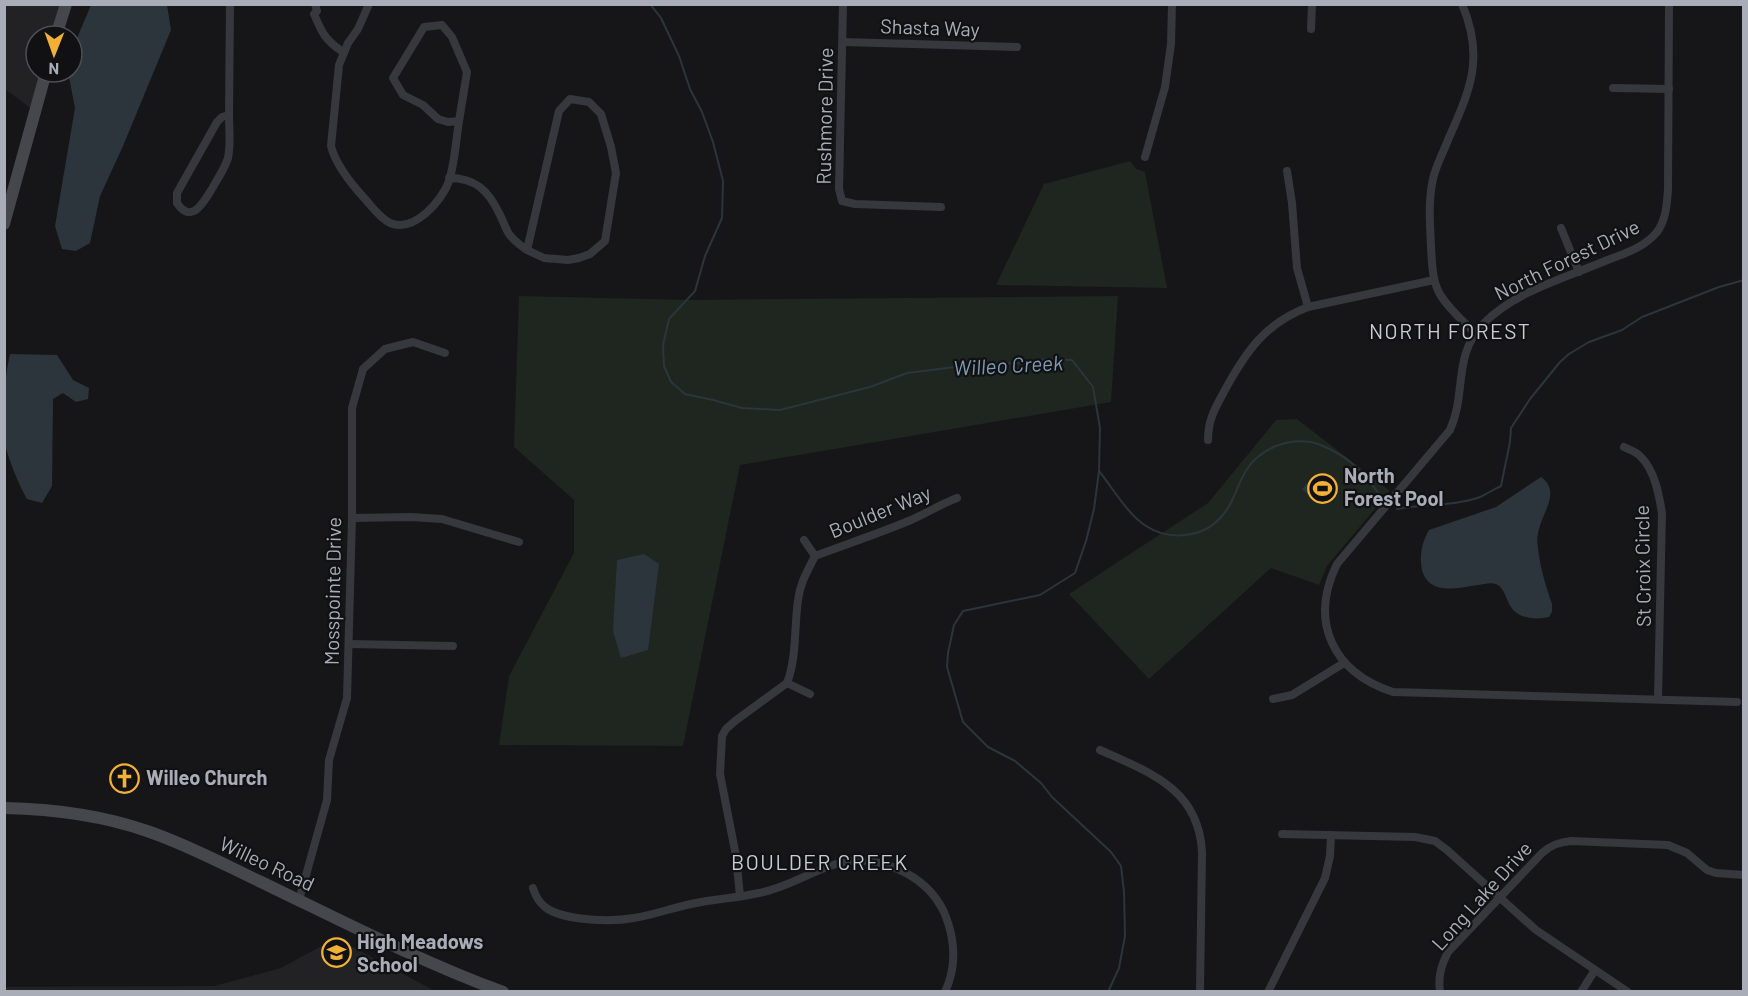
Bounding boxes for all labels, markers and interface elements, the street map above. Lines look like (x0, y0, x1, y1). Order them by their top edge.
street label: Shasta Way (880, 13, 980, 41)
north arrow (24, 24, 84, 84)
street label: Rushmore Drive (811, 47, 837, 185)
text: N (48, 60, 59, 79)
street label: North Forest Drive (1490, 214, 1643, 305)
district label: NORTH FOREST (1369, 318, 1531, 343)
water label: Willeo Creek (952, 349, 1064, 380)
place label: North Forest Pool (1344, 463, 1444, 510)
sports icon: North Forest Pool (1307, 472, 1339, 504)
street label: Boulder Way (825, 480, 934, 542)
street label: St Croix Circle (1629, 505, 1655, 627)
street label: Mosspointe Drive (319, 517, 345, 665)
church icon: Willeo Church (109, 762, 141, 794)
place label: Willeo Church (146, 765, 268, 789)
street label: Willeo Road (216, 831, 319, 895)
street label: Long Lake Drive (1426, 836, 1536, 955)
district label: BOULDER CREEK (731, 849, 909, 874)
place label: High Meadows School (357, 929, 483, 976)
school or university icon: High Meadows School (320, 937, 352, 969)

